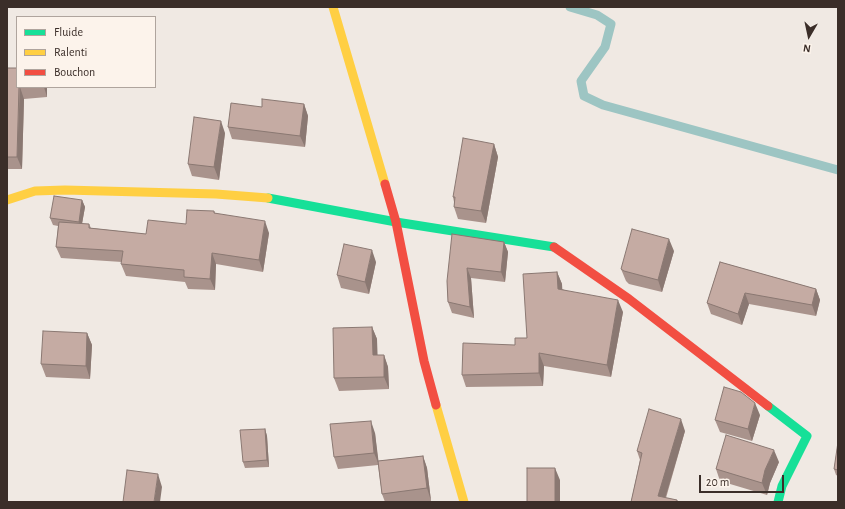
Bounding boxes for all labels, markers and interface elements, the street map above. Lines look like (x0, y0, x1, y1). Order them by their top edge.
legend (16, 16, 156, 88)
north arrow (789, 16, 829, 56)
text: Fluide (54, 26, 83, 38)
text: N (802, 42, 812, 54)
text: Ralenti (54, 46, 87, 58)
text: Bouchon (54, 66, 95, 78)
scale bar (701, 467, 786, 493)
text: 20 m (706, 476, 729, 488)

